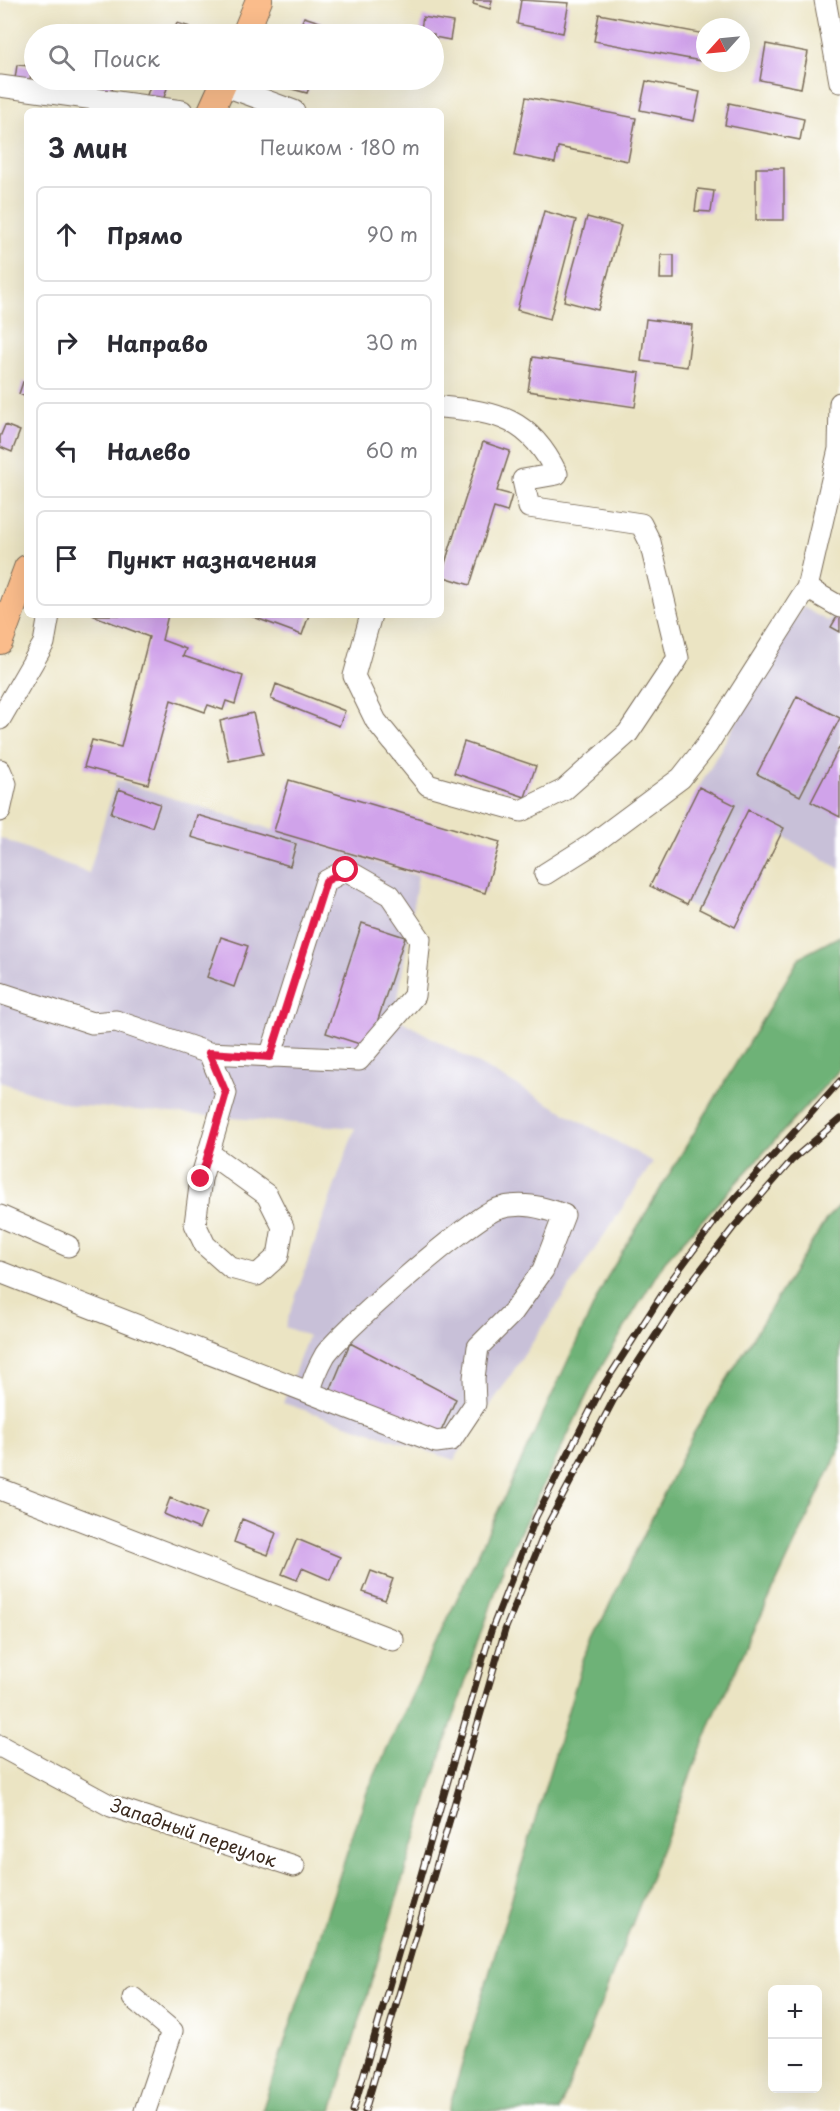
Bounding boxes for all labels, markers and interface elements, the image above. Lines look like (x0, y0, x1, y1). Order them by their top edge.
north arrow (696, 18, 750, 72)
search box (24, 24, 444, 90)
icon: search (45, 41, 78, 74)
text: Поиск (93, 41, 160, 74)
text: 3 мин (48, 128, 128, 167)
text: Пешком · 180 m (260, 132, 420, 162)
icon: ahead (50, 218, 83, 251)
text: Прямо (107, 218, 182, 251)
text: 90 m (367, 219, 418, 249)
icon: right (50, 326, 83, 359)
text: Направо (107, 326, 208, 359)
text: 30 m (365, 327, 418, 357)
icon: left (50, 434, 83, 467)
text: Налево (107, 434, 190, 467)
text: 60 m (366, 435, 418, 465)
icon: arrive (50, 542, 83, 575)
text: Пункт назначения (107, 542, 317, 575)
route start (332, 856, 358, 882)
route end (187, 1165, 213, 1191)
street label: Западный переулок (107, 1791, 281, 1873)
map controls (768, 1985, 822, 2093)
button: + (768, 1985, 822, 2039)
button: − (768, 2039, 822, 2093)

